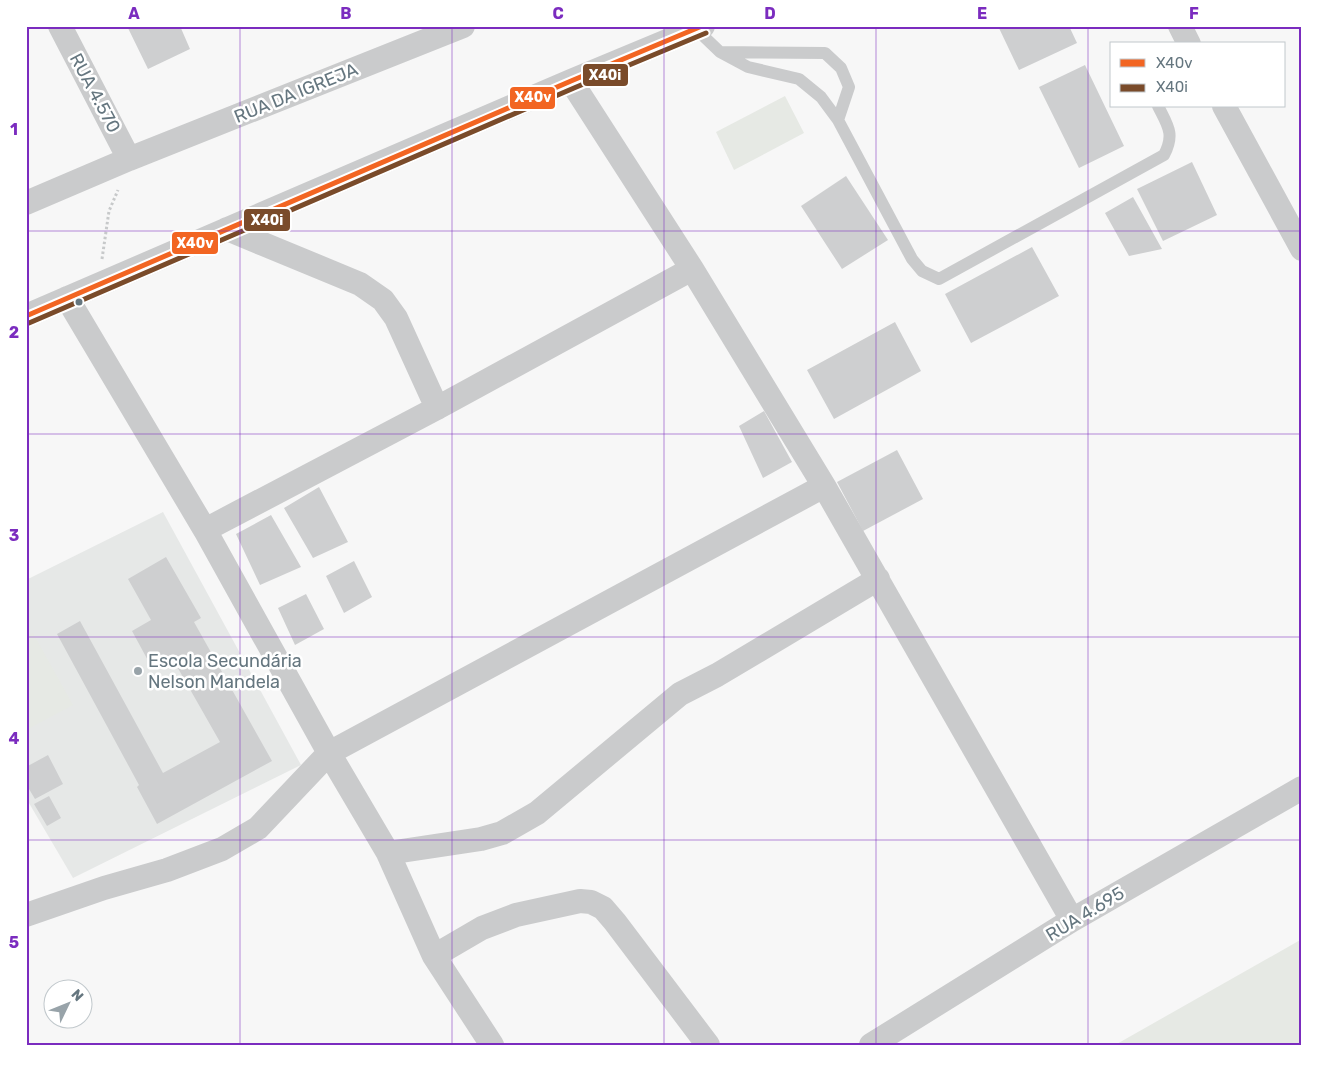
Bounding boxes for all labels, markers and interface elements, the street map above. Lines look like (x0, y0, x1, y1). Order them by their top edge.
text: A (128, 4, 140, 23)
text: B (340, 4, 352, 23)
text: C (552, 4, 564, 23)
text: D (764, 4, 776, 23)
text: E (977, 4, 987, 23)
text: F (1189, 4, 1199, 23)
legend (1110, 42, 1286, 108)
street label: RUA 4.570 (65, 49, 125, 137)
text: X40v (1156, 54, 1193, 72)
street label: RUA DA IGREJA (231, 58, 361, 128)
line badge: X40i (582, 63, 629, 87)
text: X40i (589, 67, 621, 84)
text: X40i (1156, 78, 1188, 96)
line badge: X40v (509, 86, 556, 110)
text: X40v (514, 89, 552, 106)
text: 1 (10, 120, 18, 139)
line badge: X40i (243, 208, 291, 232)
text: X40i (251, 212, 283, 229)
line badge: X40v (171, 231, 219, 255)
text: X40v (176, 235, 214, 252)
unlabelled marker (74, 297, 84, 307)
text: 2 (9, 323, 19, 342)
text: 3 (9, 526, 19, 545)
place label: Escola Secundária Nelson Mandela (148, 650, 302, 693)
marker: Escola Secundária Nelson Mandela (132, 665, 144, 677)
text: 4 (9, 729, 20, 748)
street label: RUA 4.695 (1042, 882, 1128, 946)
text: 5 (9, 933, 19, 952)
north arrow (42, 978, 92, 1028)
text: N (67, 986, 87, 1005)

